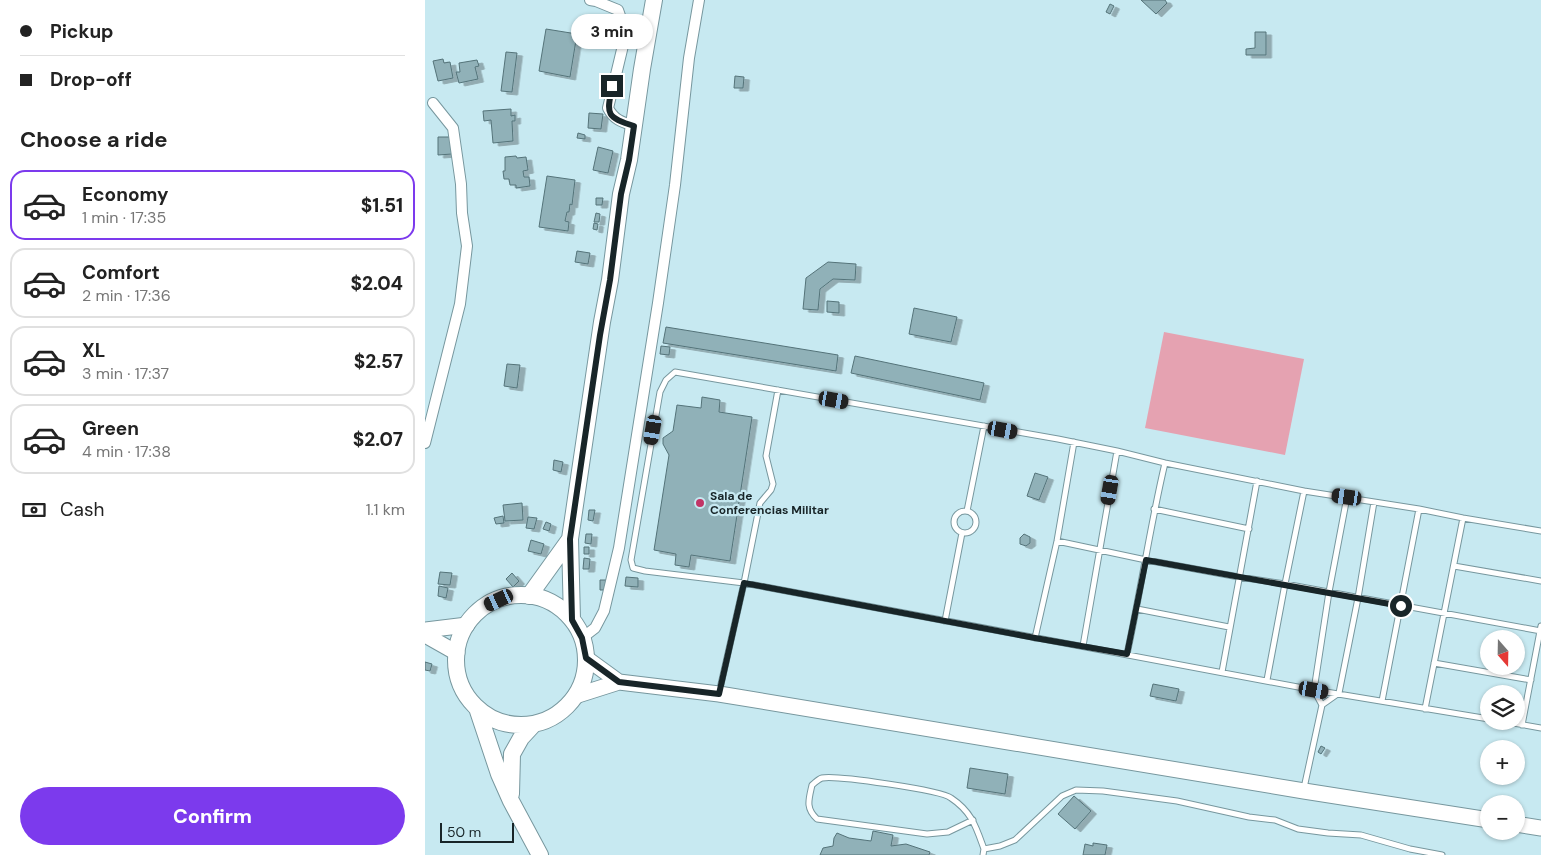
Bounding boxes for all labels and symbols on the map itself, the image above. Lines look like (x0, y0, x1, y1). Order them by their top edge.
callout: 3 min (571, 13, 653, 48)
route end (601, 75, 623, 97)
car (817, 390, 850, 410)
car (643, 414, 662, 446)
car (986, 420, 1019, 440)
car (1100, 474, 1119, 506)
car (1331, 487, 1362, 507)
place label: Sala de Conferencias Militar (710, 488, 829, 518)
marker: Sala de Conferencias Militar (694, 497, 706, 509)
car (482, 587, 515, 613)
route start (1390, 595, 1412, 617)
north arrow (1480, 630, 1525, 675)
car (1297, 680, 1330, 700)
scale bar (440, 820, 514, 843)

